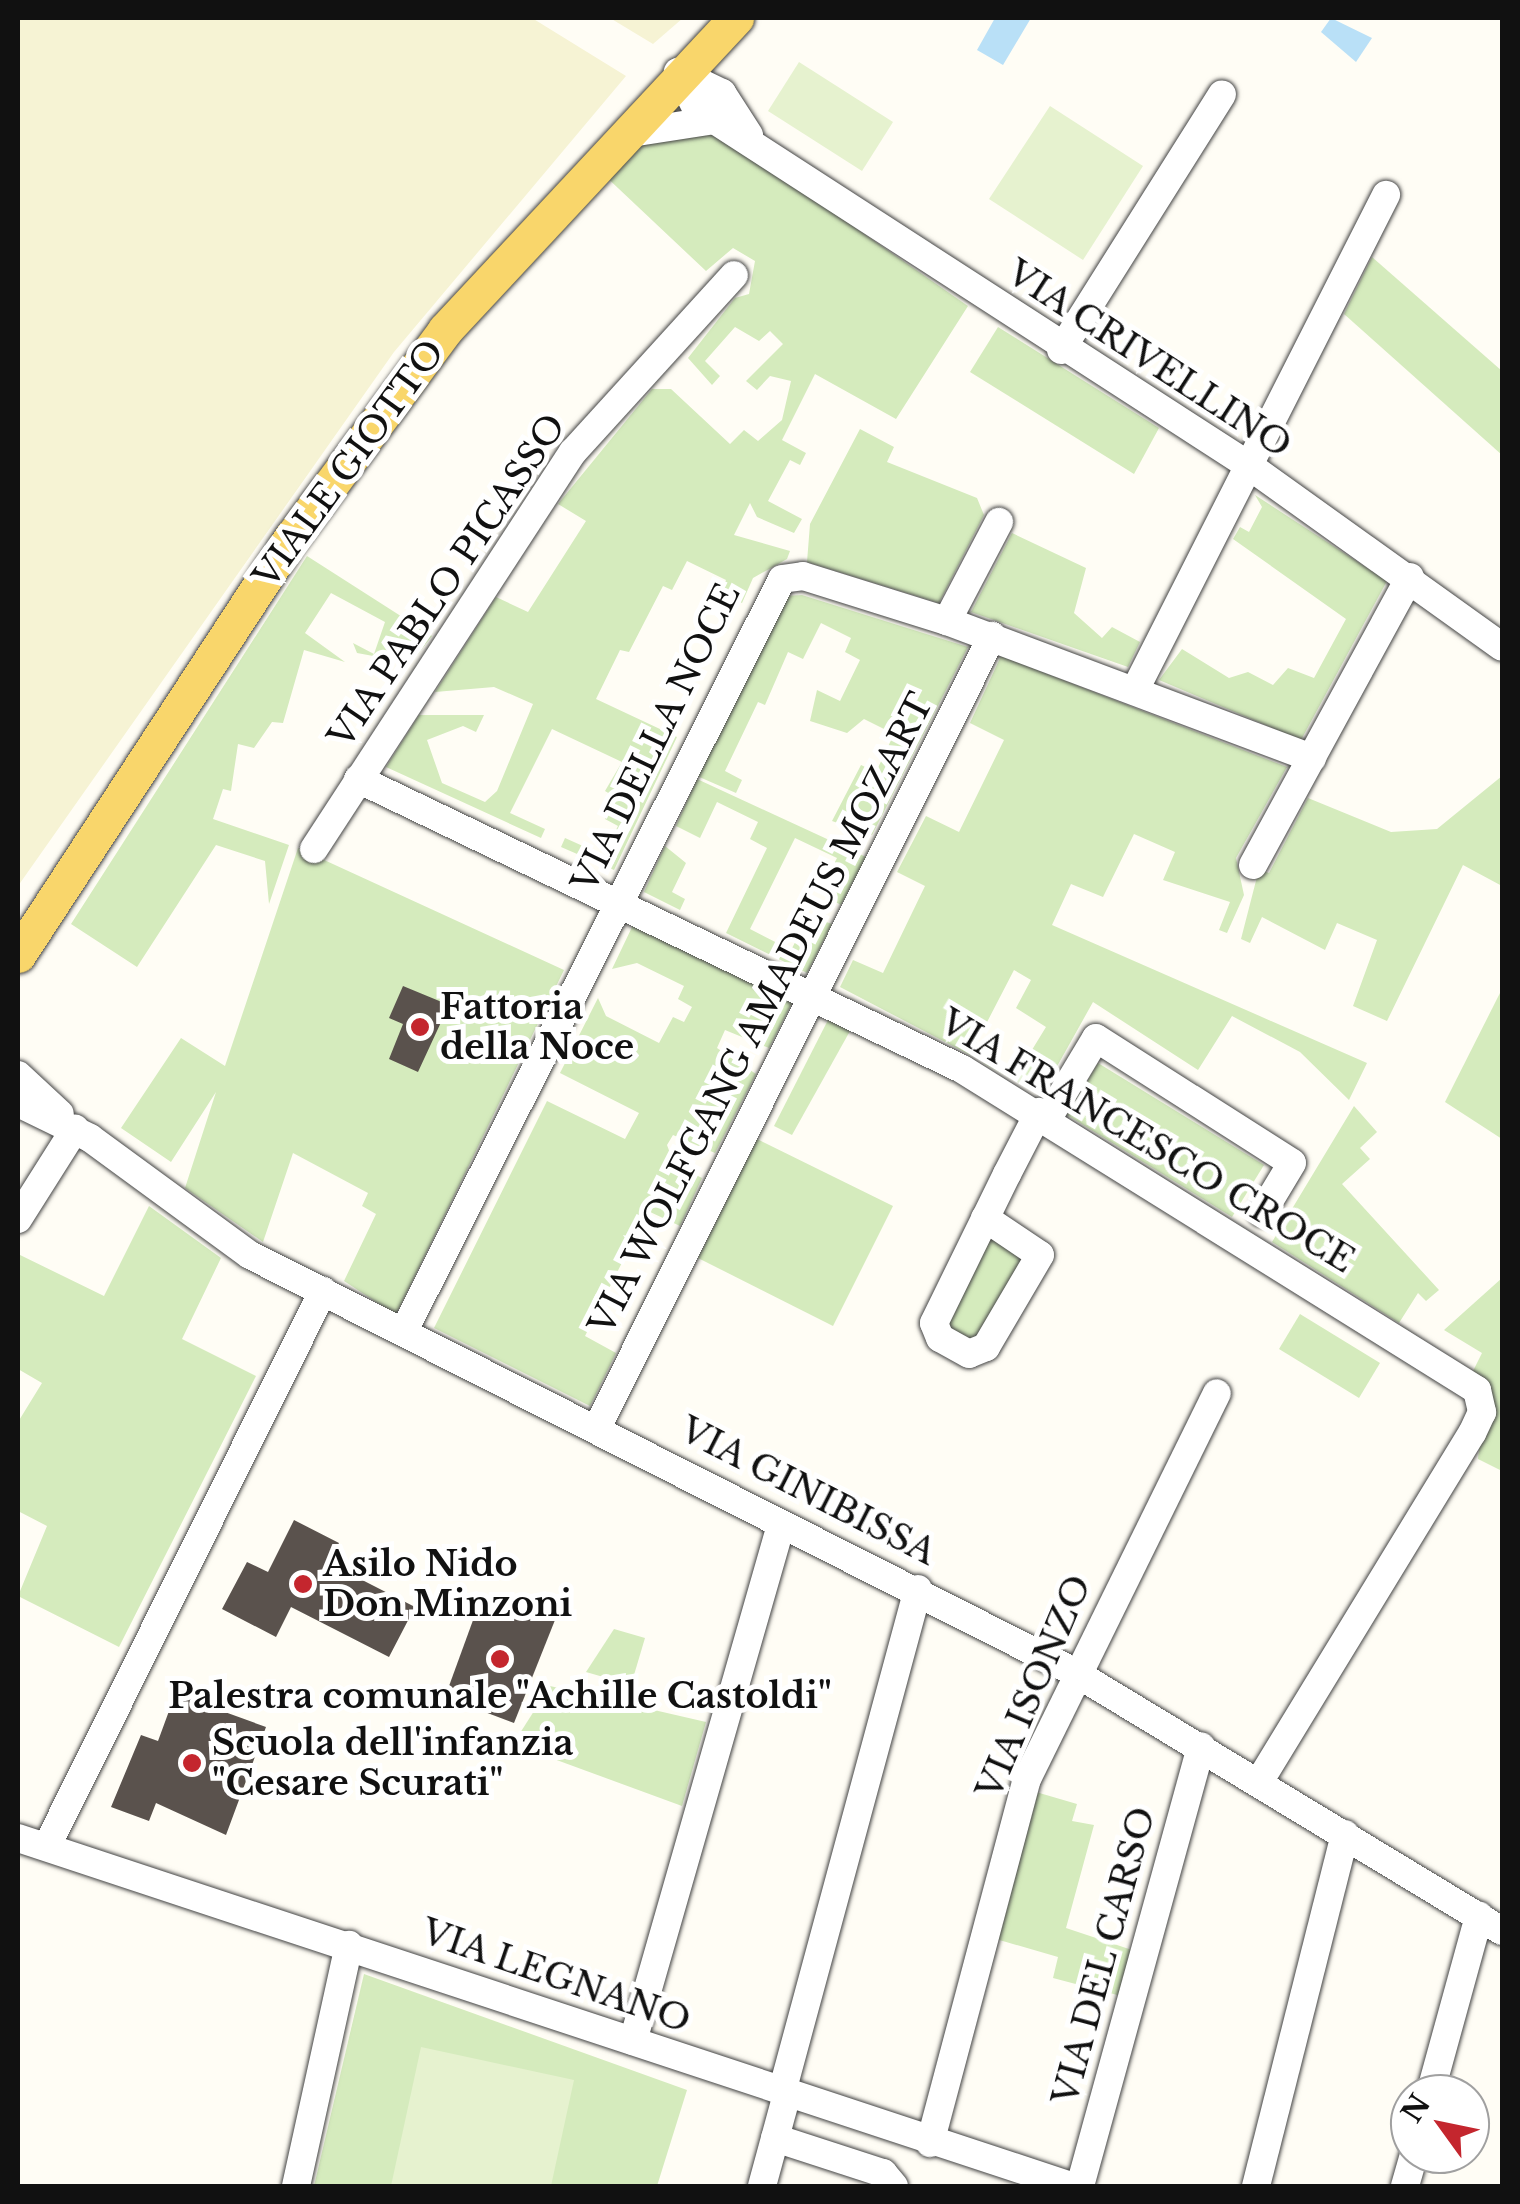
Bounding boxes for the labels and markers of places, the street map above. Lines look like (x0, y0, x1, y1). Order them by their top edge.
place label: Fattoria della Noce (440, 986, 634, 1068)
marker: Fattoria della Noce (409, 1016, 431, 1038)
place label: Asilo Nido Don Minzoni (323, 1543, 572, 1625)
marker: Asilo Nido Don Minzoni (292, 1573, 314, 1595)
marker: Palestra comunale "Achille Castoldi" (489, 1648, 511, 1670)
place label: Palestra comunale "Achille Castoldi" (168, 1675, 832, 1717)
place label: Scuola dell'infanzia "Cesare Scurati" (212, 1722, 573, 1804)
marker: Scuola dell'infanzia "Cesare Scurati" (181, 1752, 203, 1774)

